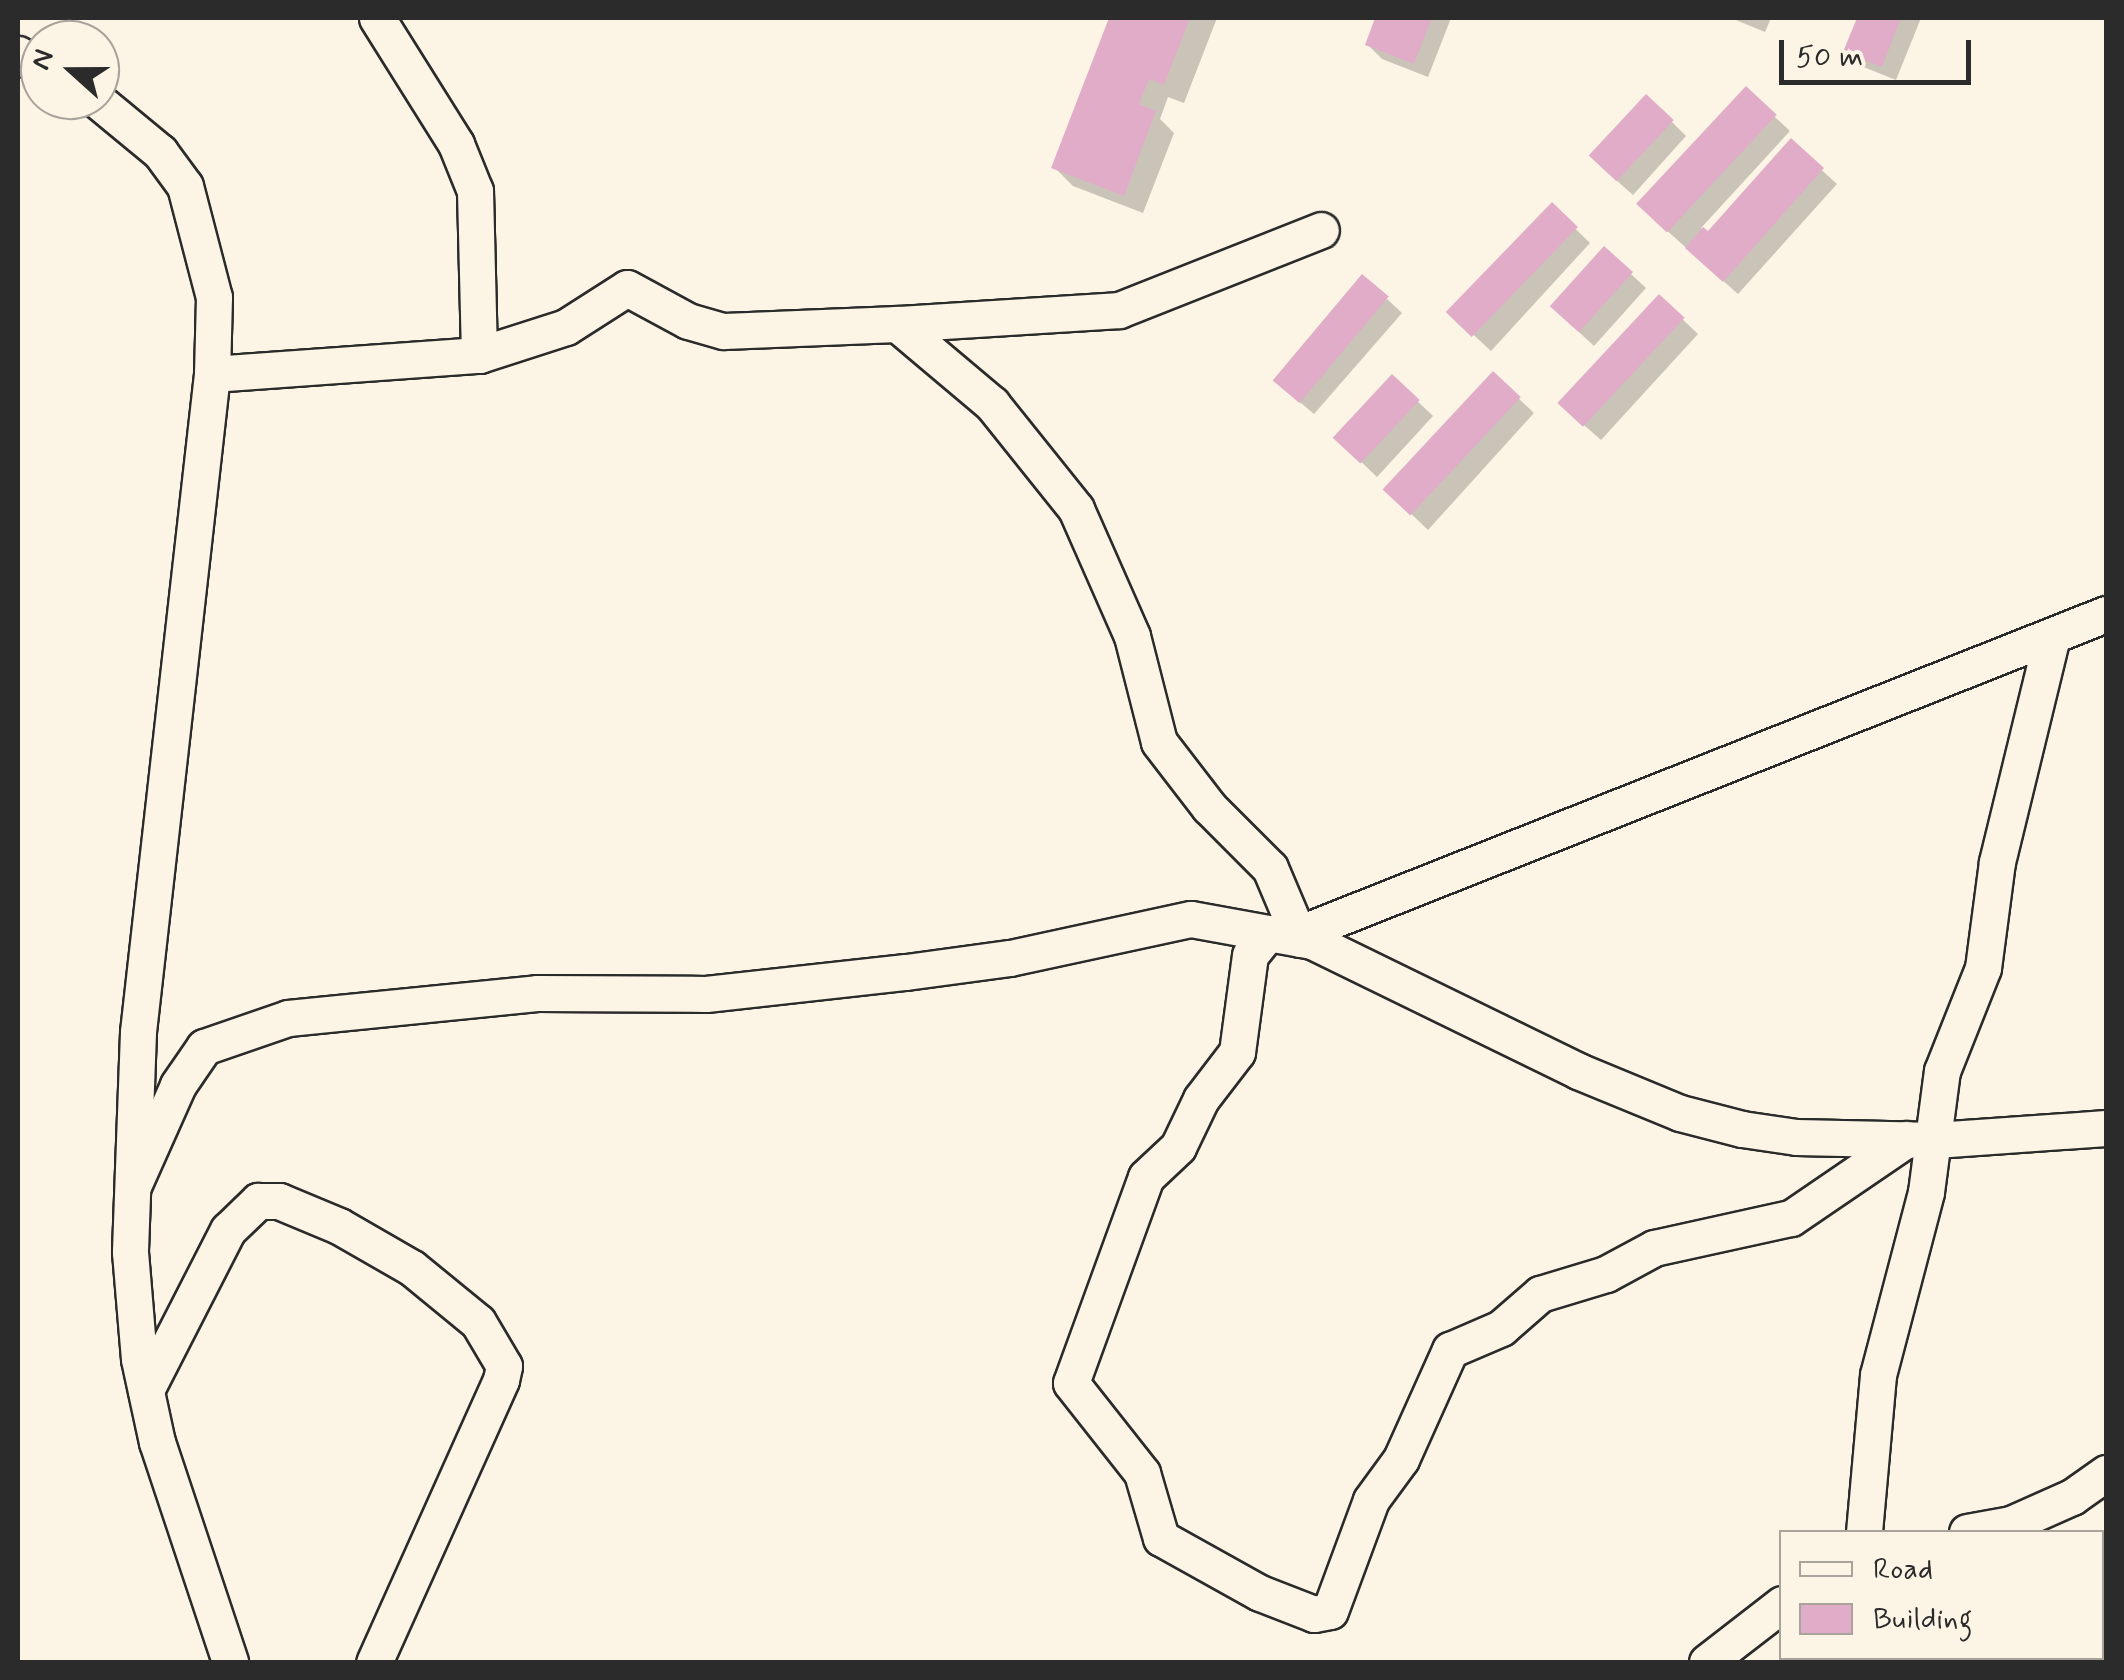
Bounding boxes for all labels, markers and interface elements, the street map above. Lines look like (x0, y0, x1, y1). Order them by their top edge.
north arrow (20, 20, 120, 120)
scale bar (1784, 20, 1976, 82)
text: 50 m (1796, 38, 1863, 77)
text: N (23, 44, 64, 75)
legend (1779, 1530, 2104, 1660)
text: Road (1873, 1550, 1933, 1589)
text: Building (1873, 1600, 1972, 1639)

